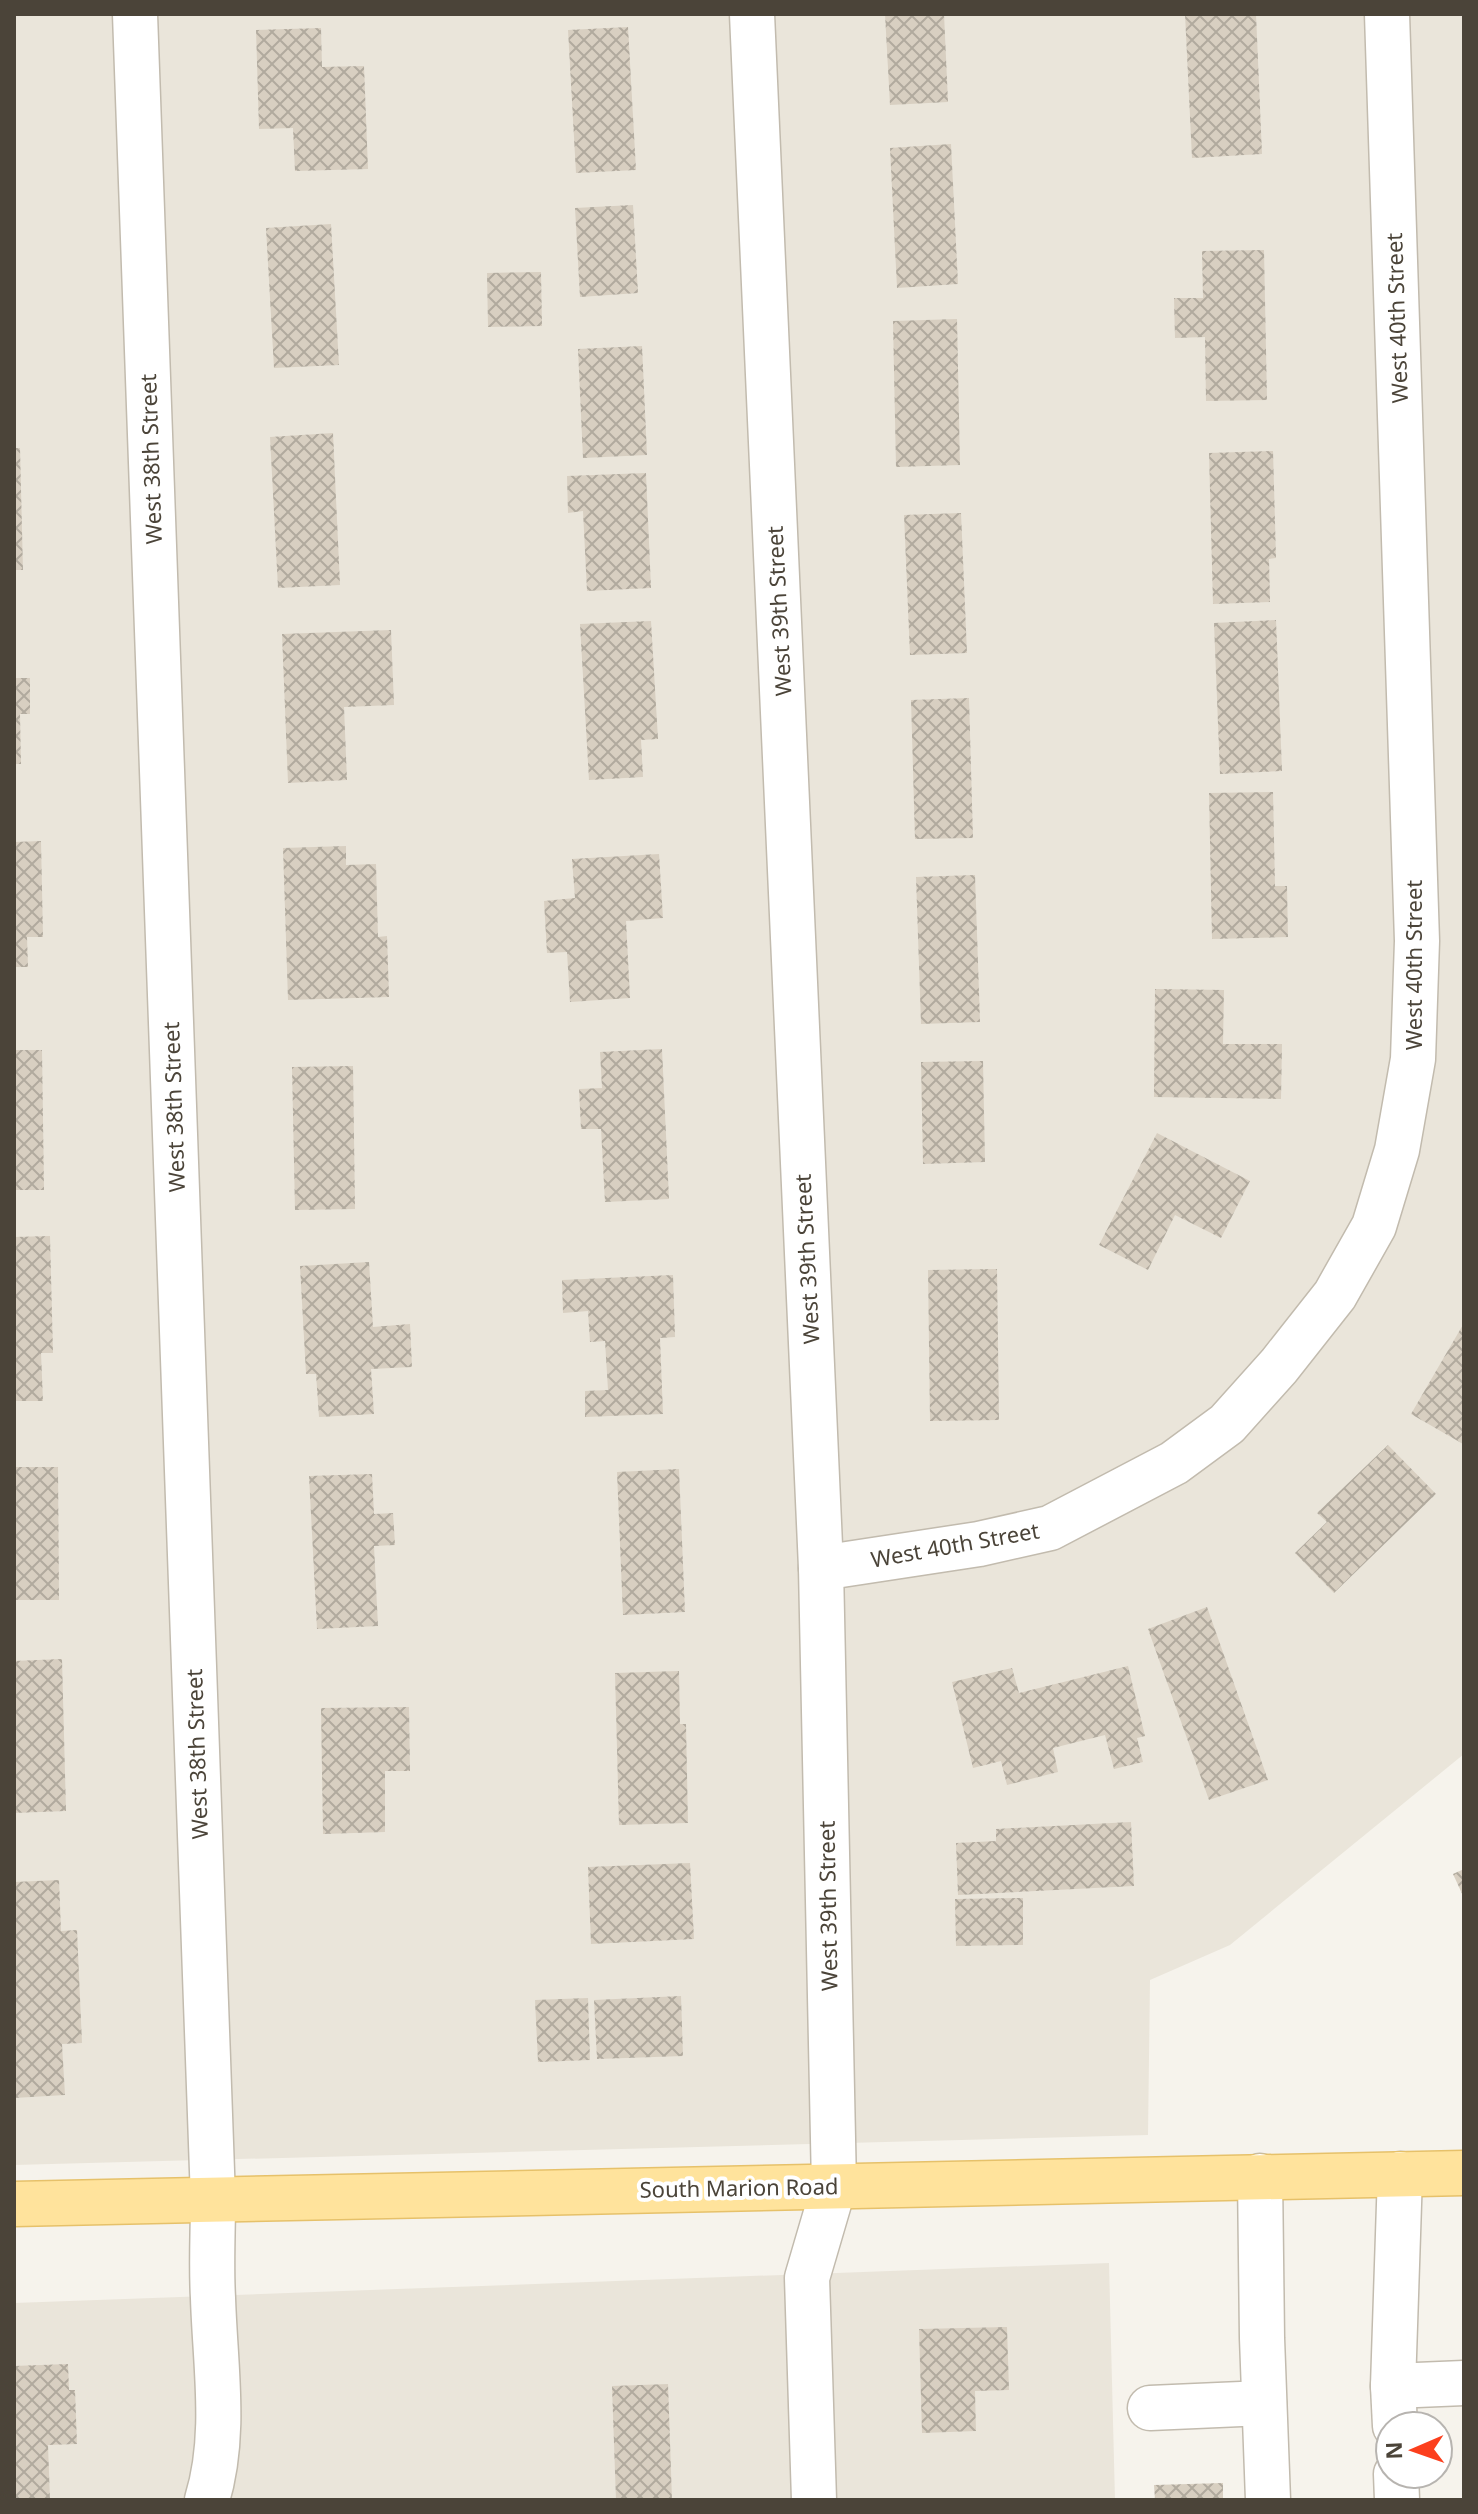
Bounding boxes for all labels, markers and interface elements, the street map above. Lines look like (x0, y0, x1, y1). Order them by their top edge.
street label: West 40th Street (1378, 232, 1414, 404)
street label: West 38th Street (132, 373, 168, 545)
street label: West 39th Street (759, 525, 797, 697)
street label: West 40th Street (1398, 880, 1428, 1050)
street label: West 38th Street (155, 1021, 191, 1193)
street label: West 39th Street (787, 1173, 825, 1345)
street label: West 40th Street (868, 1514, 1041, 1574)
street label: West 38th Street (178, 1668, 214, 1840)
street label: West 39th Street (811, 1820, 843, 1992)
street label: South Marion Road (639, 2170, 839, 2204)
north arrow (1374, 2410, 1454, 2490)
text: N (1378, 2441, 1408, 2460)

